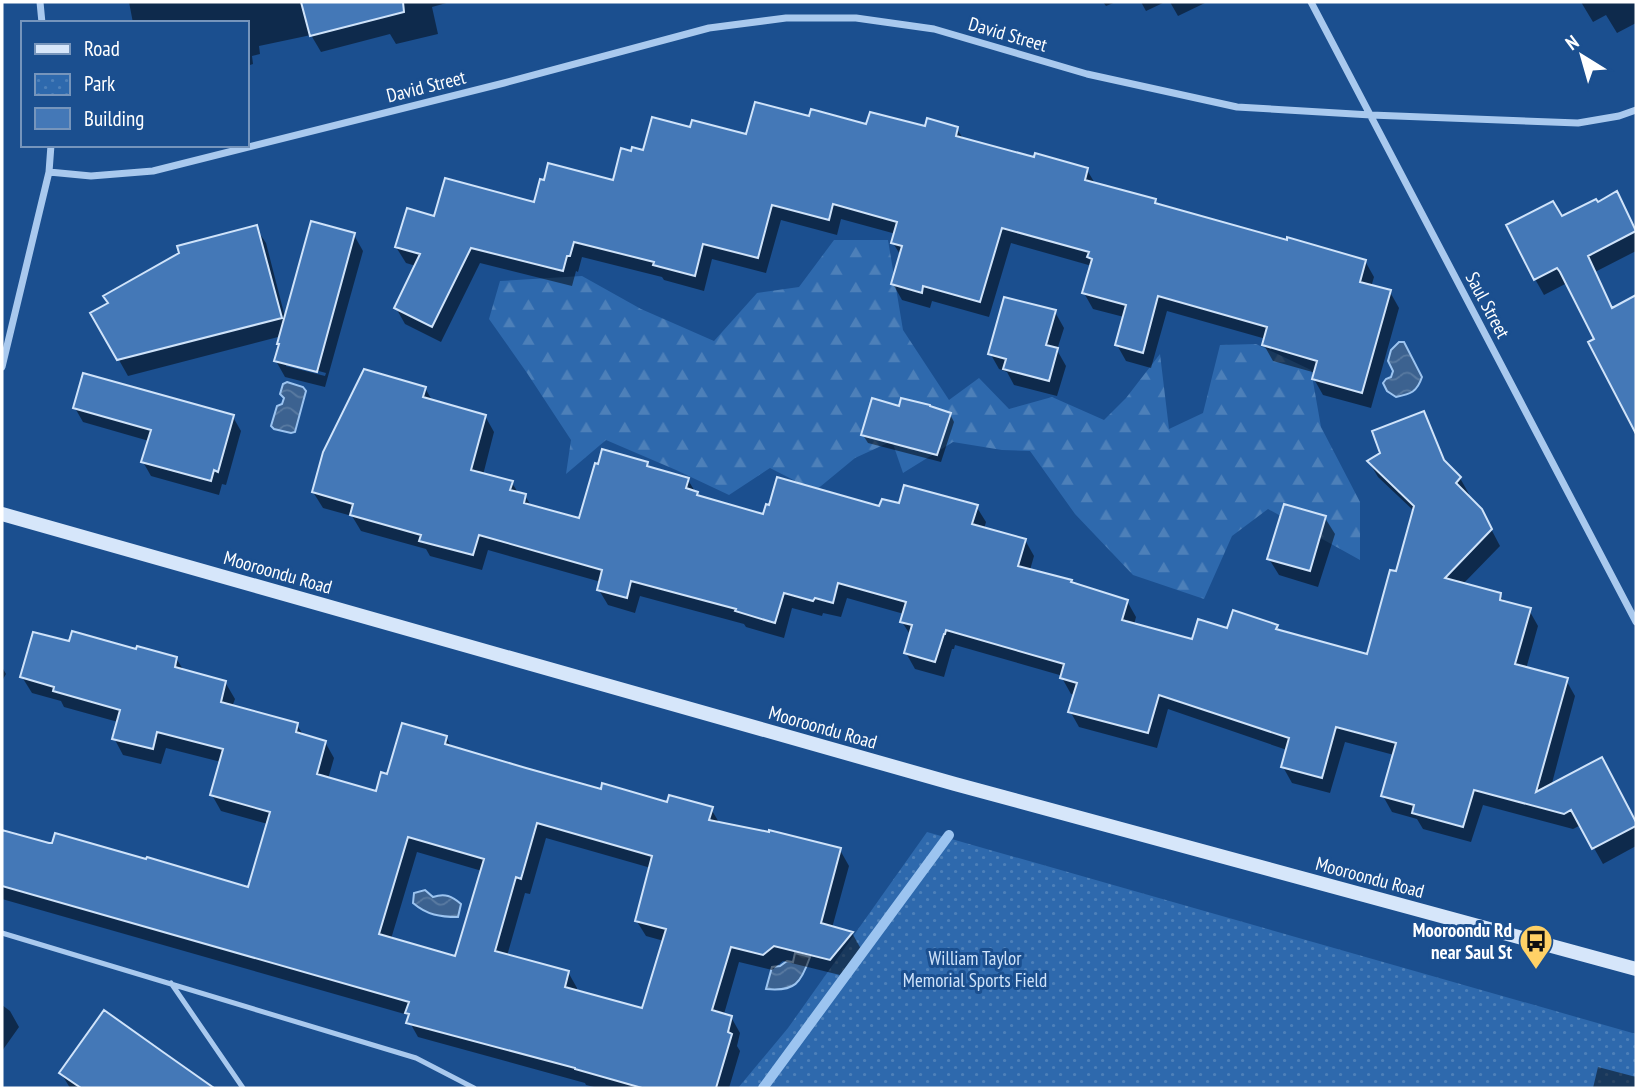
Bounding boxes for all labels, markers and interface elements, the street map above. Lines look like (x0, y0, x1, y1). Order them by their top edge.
street label: David Street (966, 11, 1051, 57)
legend (21, 21, 248, 147)
north arrow (1547, 21, 1617, 91)
text: N (1560, 30, 1583, 55)
text: Road (84, 35, 120, 62)
street label: David Street (384, 64, 469, 107)
text: Park (84, 70, 115, 97)
text: Building (84, 105, 144, 132)
street label: Saul Street (1461, 268, 1516, 343)
street label: Mooroondu Road (221, 545, 335, 599)
street label: Mooroondu Road (766, 700, 880, 754)
street label: Mooroondu Road (1313, 851, 1427, 903)
place label: Mooroondu Rd near Saul St (1413, 918, 1512, 964)
bus stop icon: Mooroondu Rd near Saul St (1517, 922, 1555, 971)
park label: William Taylor Memorial Sports Field (903, 946, 1047, 992)

